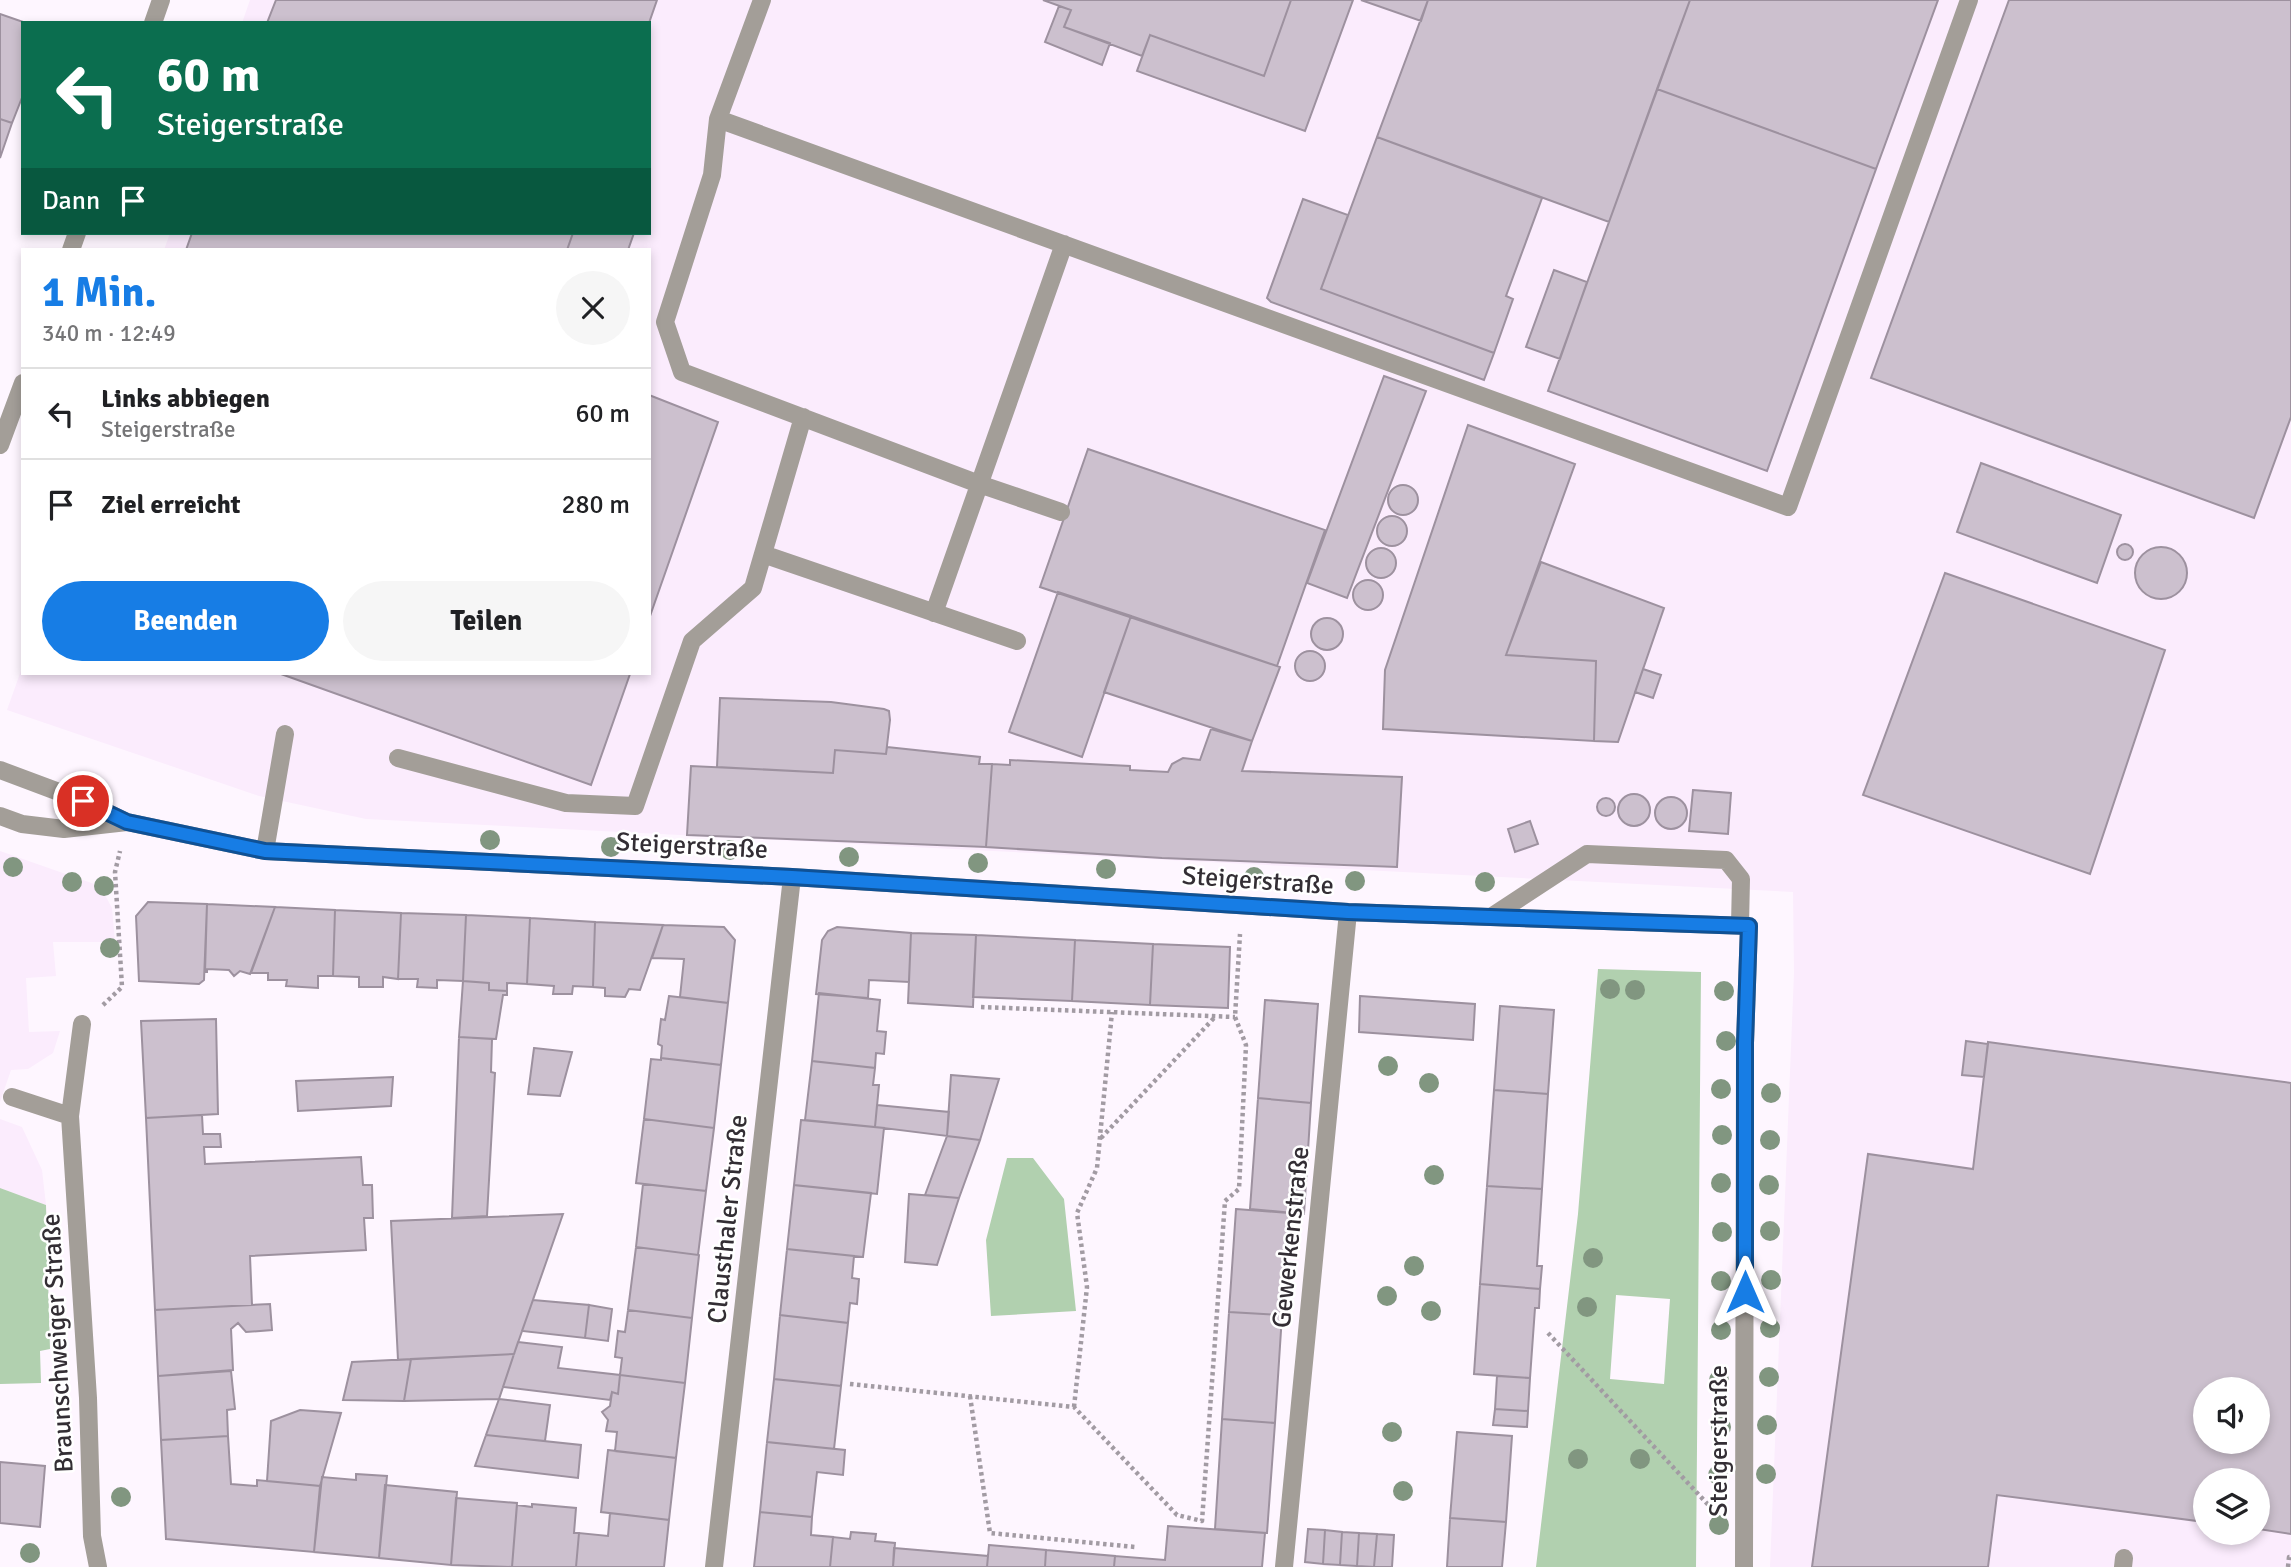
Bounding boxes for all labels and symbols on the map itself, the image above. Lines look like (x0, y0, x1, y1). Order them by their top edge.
pin (53, 771, 113, 831)
street label: Steigerstraße (615, 826, 769, 866)
street label: Steigerstraße (1181, 860, 1335, 902)
street label: Clausthaler Straße (701, 1113, 755, 1325)
street label: Gewerkenstraße (1266, 1145, 1316, 1330)
street label: Braunschweiger Straße (35, 1212, 81, 1473)
position arrow (1708, 1255, 1782, 1329)
street label: Steigerstraße (1703, 1365, 1735, 1517)

